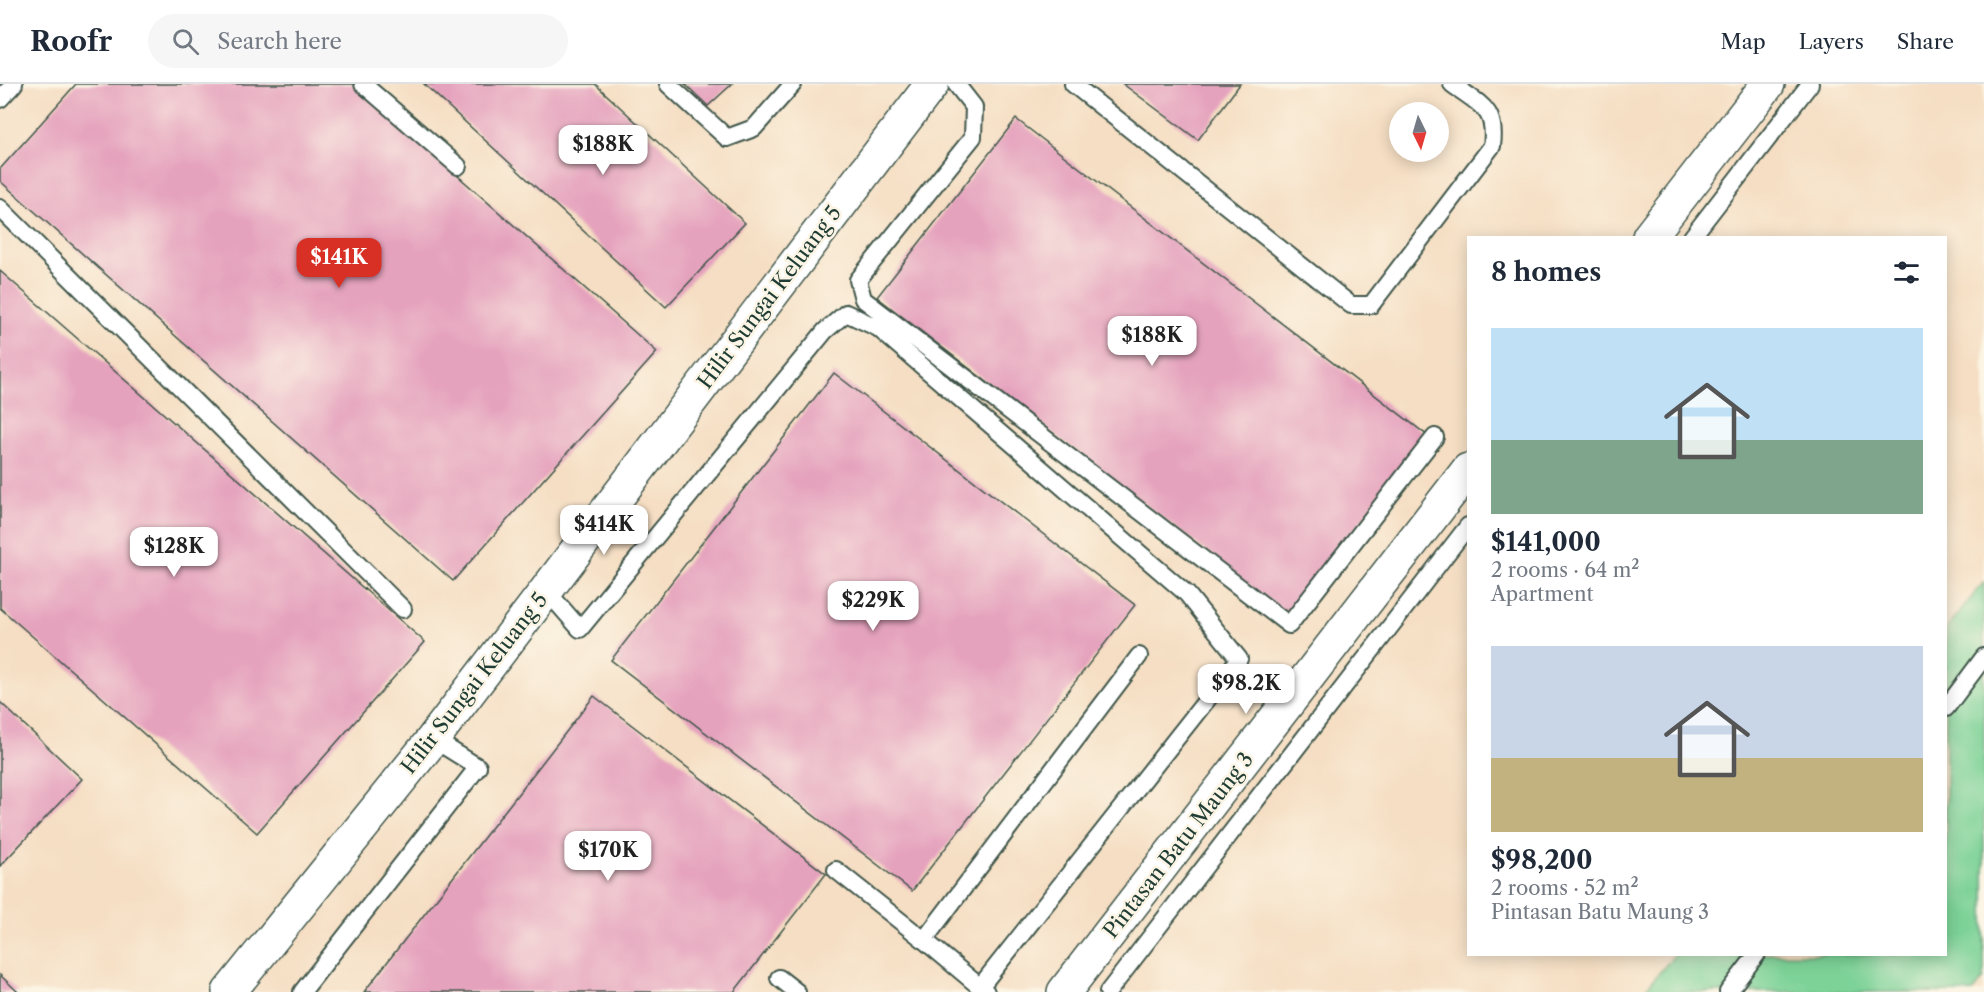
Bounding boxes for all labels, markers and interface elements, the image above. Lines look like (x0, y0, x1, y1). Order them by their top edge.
search box (148, 14, 568, 68)
text: Roofr (30, 24, 112, 58)
icon: search (169, 25, 202, 58)
text: Search here (217, 28, 342, 55)
text: Map (1721, 29, 1766, 54)
text: Layers (1799, 29, 1864, 54)
text: Share (1897, 29, 1954, 54)
north arrow (1389, 102, 1449, 162)
map controls (1389, 102, 1449, 162)
pin: $188K (561, 125, 645, 176)
text: $188K (573, 132, 633, 156)
street label: Hilir Sungai Keluang 5 (692, 201, 846, 393)
pin: $141K (297, 238, 381, 289)
text: $141K (311, 245, 368, 269)
text: 8 homes (1491, 256, 1601, 288)
icon: filters (1890, 256, 1923, 289)
pin: $188K (1110, 316, 1194, 367)
text: $188K (1122, 323, 1182, 347)
icon: home (1653, 367, 1761, 475)
pin: $414K (562, 505, 646, 556)
text: $414K (574, 512, 634, 536)
text: $141,000 (1491, 526, 1601, 558)
pin: $128K (132, 527, 216, 578)
text: $128K (144, 534, 204, 558)
text: 2 rooms · 64 m² (1491, 558, 1640, 582)
pin: $229K (831, 581, 915, 632)
text: Apartment (1491, 582, 1594, 606)
street label: Hilir Sungai Keluang 5 (396, 588, 552, 778)
text: $229K (842, 588, 904, 612)
pin: $98.2K (1197, 664, 1295, 715)
text: $98.2K (1212, 671, 1280, 695)
icon: home (1653, 685, 1761, 793)
street label: Pintasan Batu Maung 3 (1098, 747, 1258, 943)
pin: $170K (566, 831, 650, 882)
text: $170K (578, 838, 638, 862)
text: $98,200 (1491, 844, 1593, 876)
text: 2 rooms · 52 m² (1491, 876, 1639, 900)
text: Pintasan Batu Maung 3 (1491, 900, 1709, 924)

